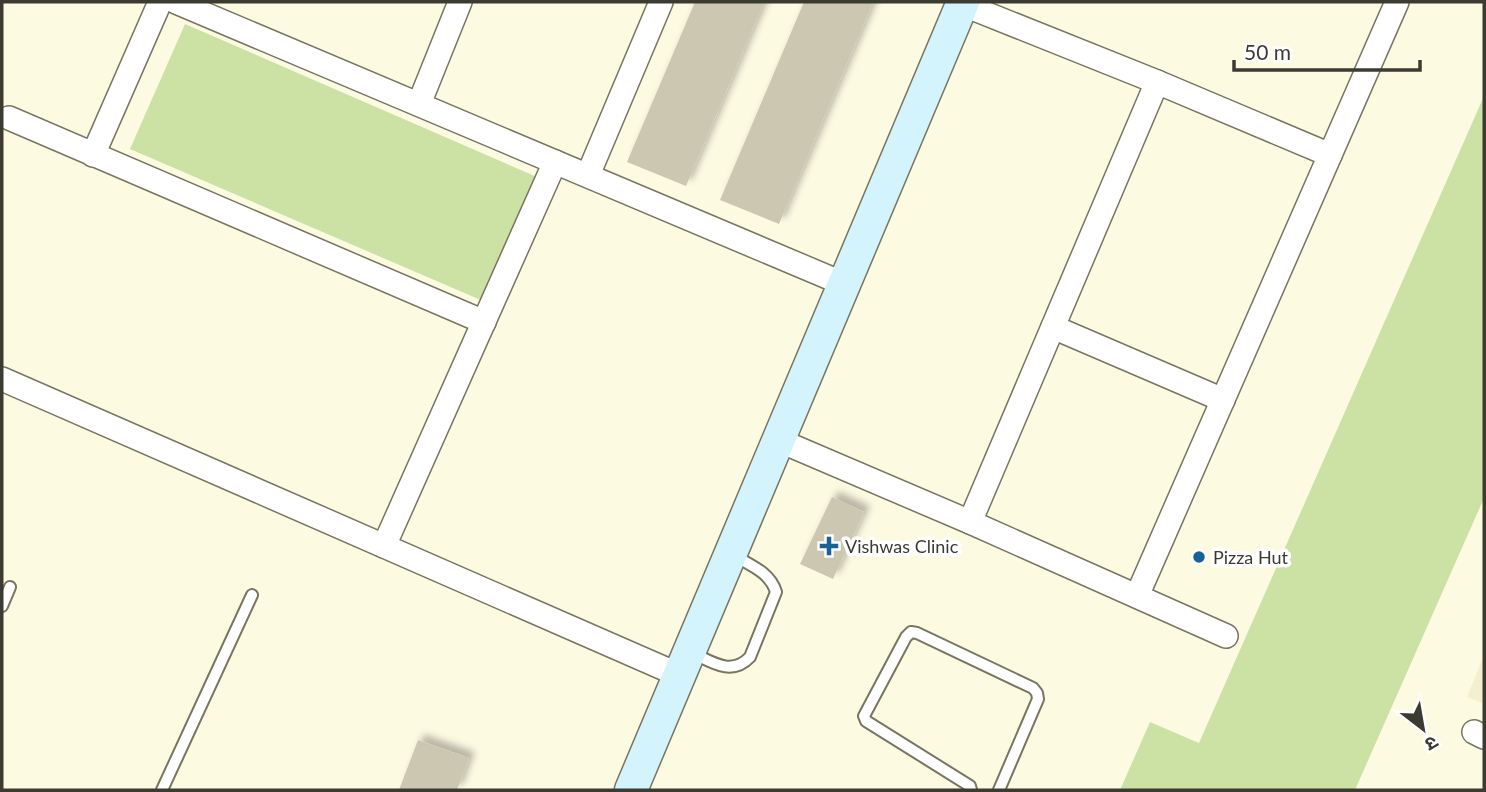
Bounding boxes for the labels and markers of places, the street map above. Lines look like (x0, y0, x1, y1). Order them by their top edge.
place label: Vishwas Clinic (845, 535, 959, 557)
marker: Vishwas Clinic (819, 536, 839, 556)
place label: Pizza Hut (1213, 546, 1289, 568)
marker: Pizza Hut (1191, 549, 1207, 565)

